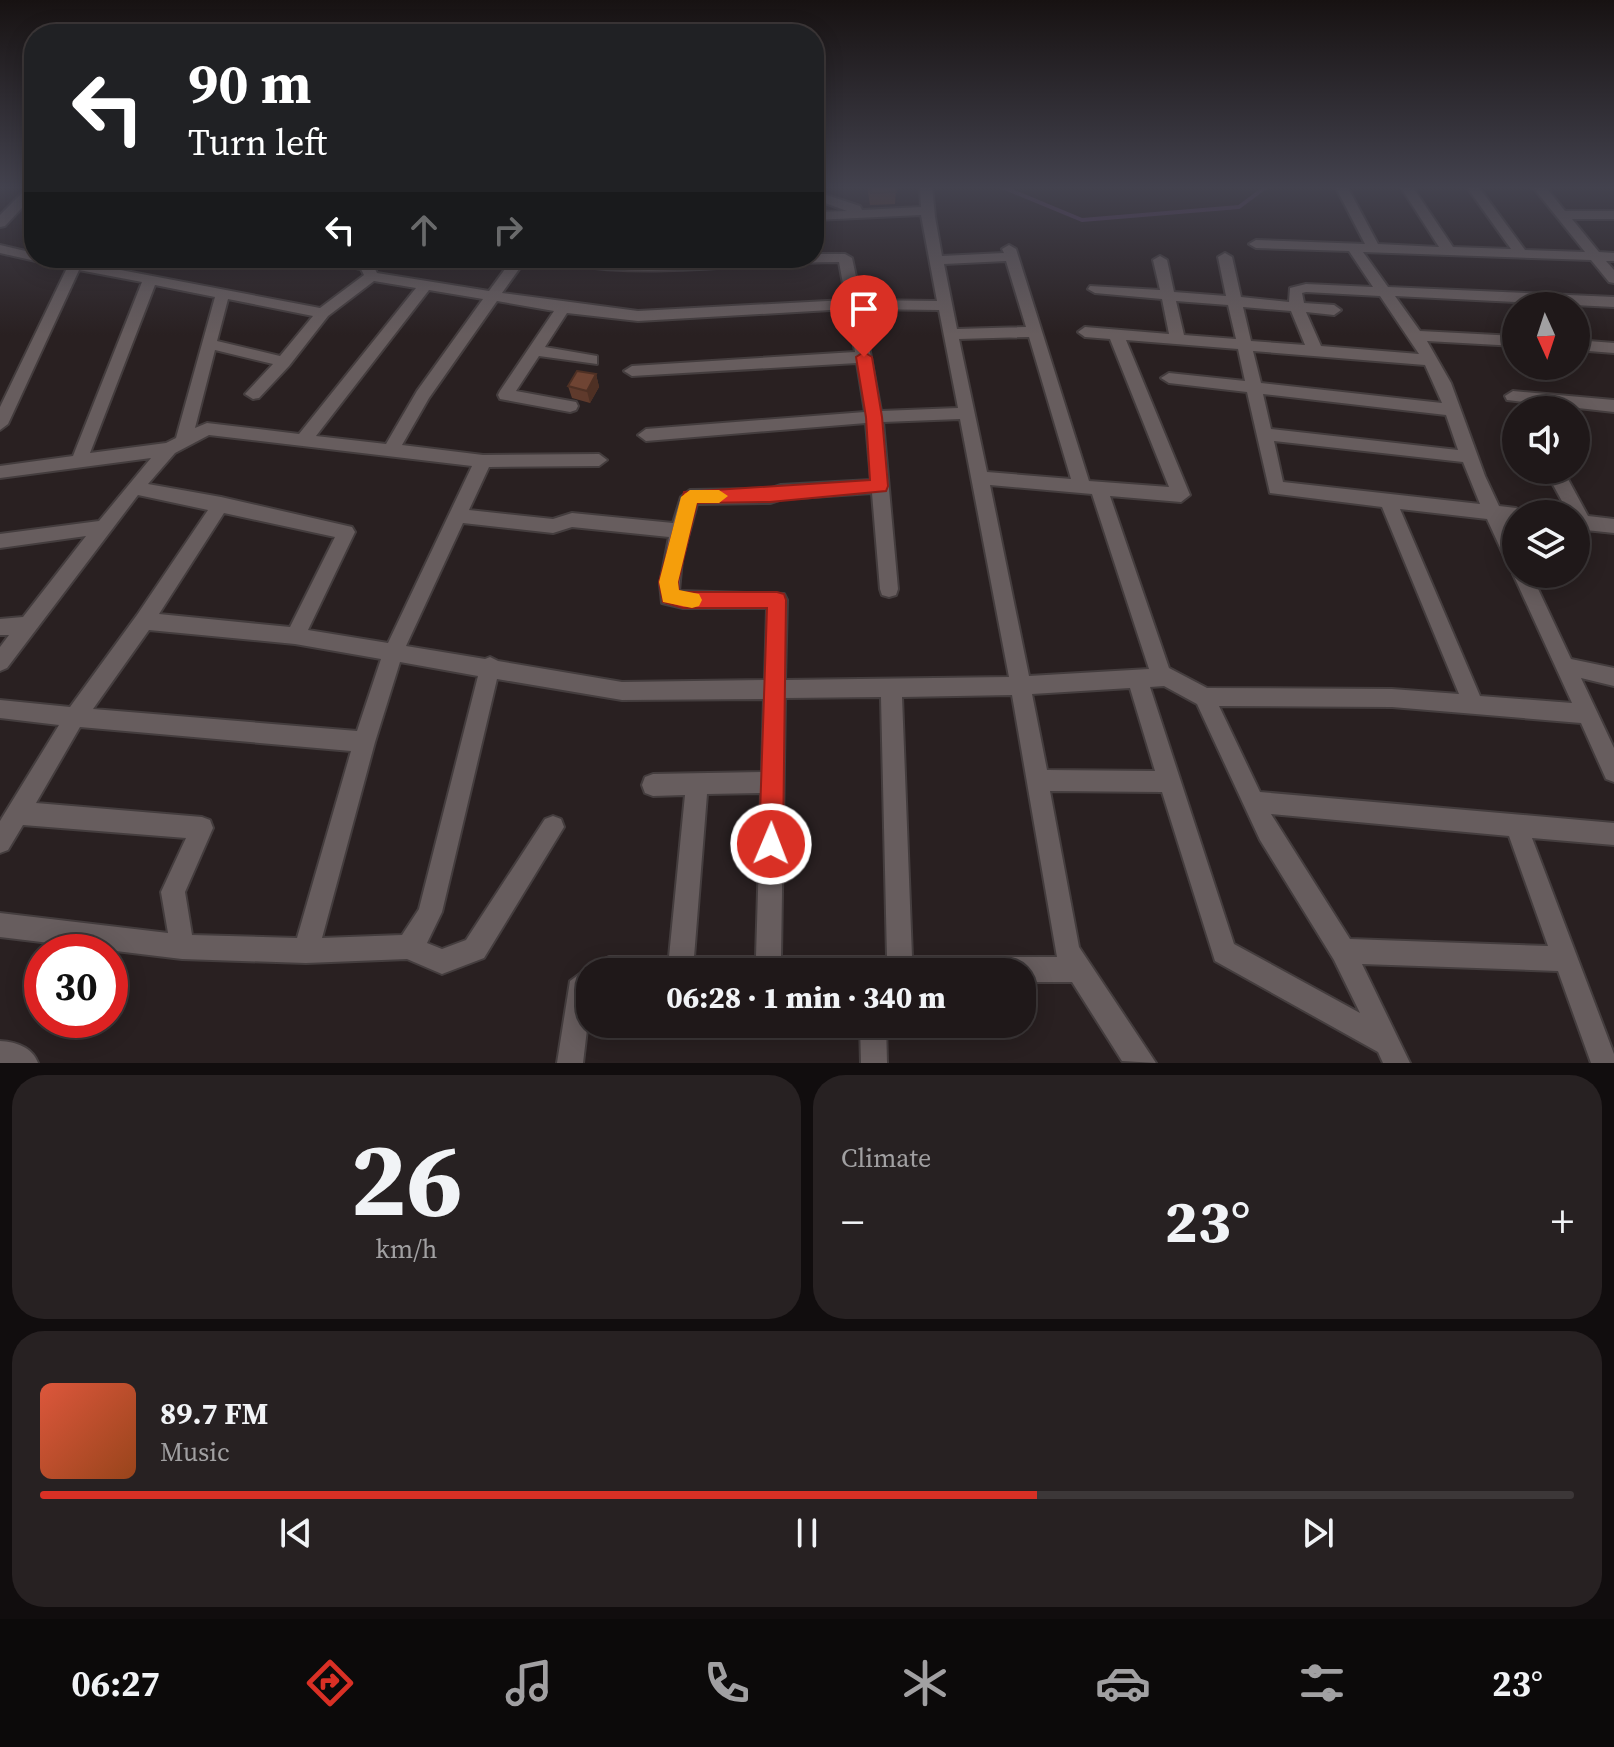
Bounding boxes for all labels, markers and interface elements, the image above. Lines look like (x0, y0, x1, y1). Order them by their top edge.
text: 90 m (188, 45, 311, 122)
icon: left (56, 56, 160, 160)
text: Turn left (188, 118, 327, 167)
icon: left (318, 208, 362, 252)
icon: ahead (402, 208, 446, 252)
icon: right (486, 208, 530, 252)
pin (830, 275, 898, 357)
icon: arrive (842, 287, 886, 331)
north arrow (1502, 292, 1590, 380)
map controls (1502, 292, 1590, 588)
button: sound (1502, 396, 1590, 484)
button: layers (1502, 500, 1590, 588)
position arrow (729, 802, 813, 886)
speed limit sign: 30 (24, 934, 128, 1038)
text: 06:28 · 1 min · 340 m (666, 977, 946, 1018)
text: 26 (350, 1107, 463, 1250)
text: Climate (841, 1140, 931, 1176)
text: 23° (1165, 1180, 1250, 1262)
text: − (841, 1191, 864, 1252)
text: + (1551, 1191, 1574, 1252)
text: km/h (376, 1231, 437, 1267)
text: 89.7 FM (160, 1393, 268, 1434)
text: Music (160, 1434, 230, 1470)
icon: previous (274, 1511, 318, 1555)
icon: pause (785, 1511, 829, 1555)
icon: next (1296, 1511, 1340, 1555)
icon: directions (302, 1655, 358, 1711)
icon: music (501, 1655, 557, 1711)
icon: phone (699, 1655, 755, 1711)
icon: climate (897, 1655, 953, 1711)
icon: car (1095, 1655, 1151, 1711)
icon: filters (1294, 1655, 1350, 1711)
text: 06:27 (71, 1659, 160, 1708)
text: 23° (1492, 1659, 1543, 1708)

